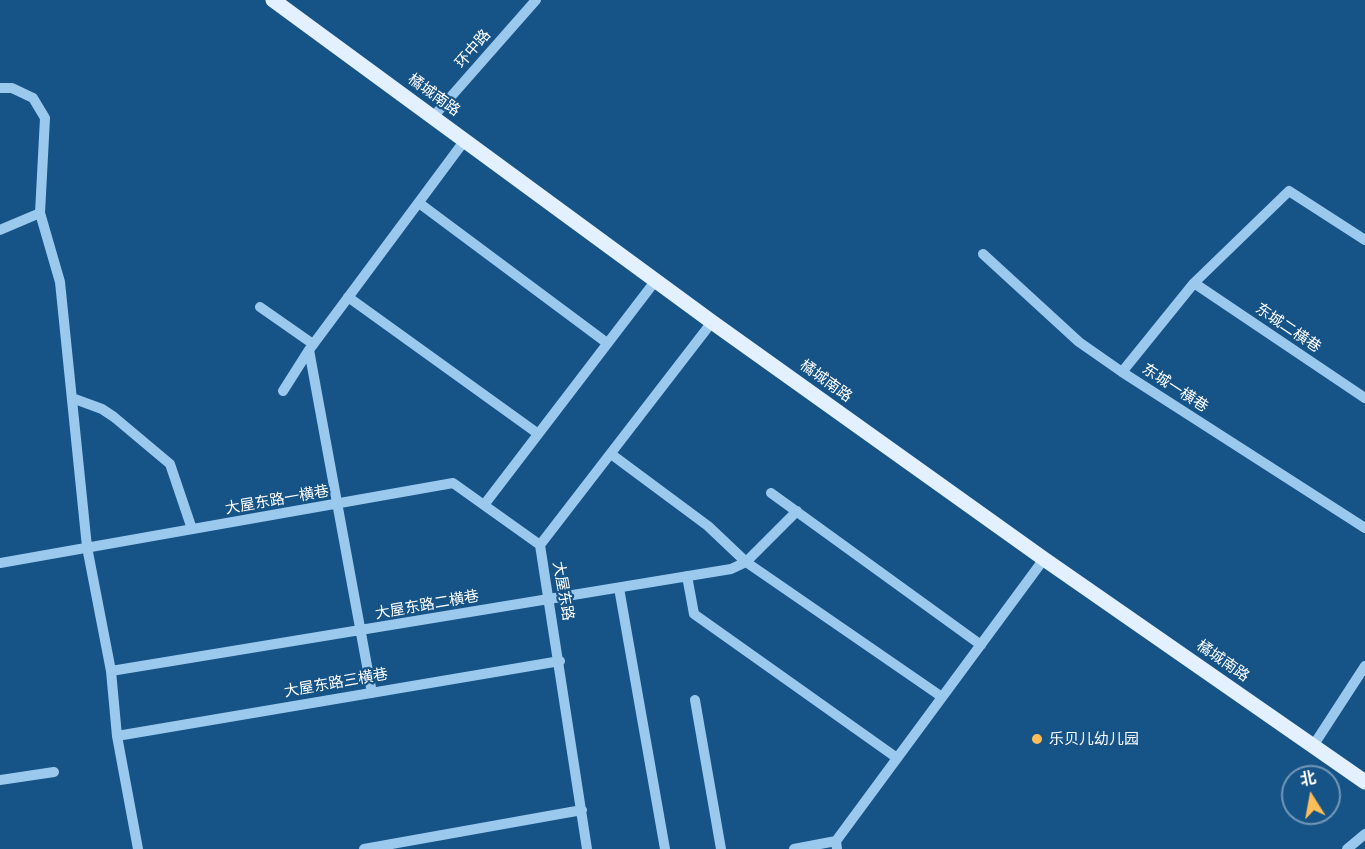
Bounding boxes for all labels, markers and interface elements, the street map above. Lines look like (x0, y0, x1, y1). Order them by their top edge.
street label: 环中路 (451, 26, 495, 72)
street label: 橘城南路 (404, 70, 464, 120)
street label: 东城二横巷 (1252, 300, 1324, 356)
street label: 橘城南路 (796, 356, 856, 406)
street label: 东城一横巷 (1139, 360, 1211, 416)
street label: 大屋东路一横巷 (224, 482, 330, 518)
street label: 大屋东路 (549, 560, 577, 622)
street label: 大屋东路二横巷 (374, 587, 480, 623)
street label: 橘城南路 (1193, 636, 1253, 686)
street label: 大屋东路三横巷 (283, 665, 389, 701)
place label: 乐贝儿幼儿园 (1049, 730, 1139, 748)
marker: 乐贝儿幼儿园 (1030, 732, 1044, 746)
north arrow (1281, 765, 1341, 825)
text: 北 (1298, 768, 1318, 790)

